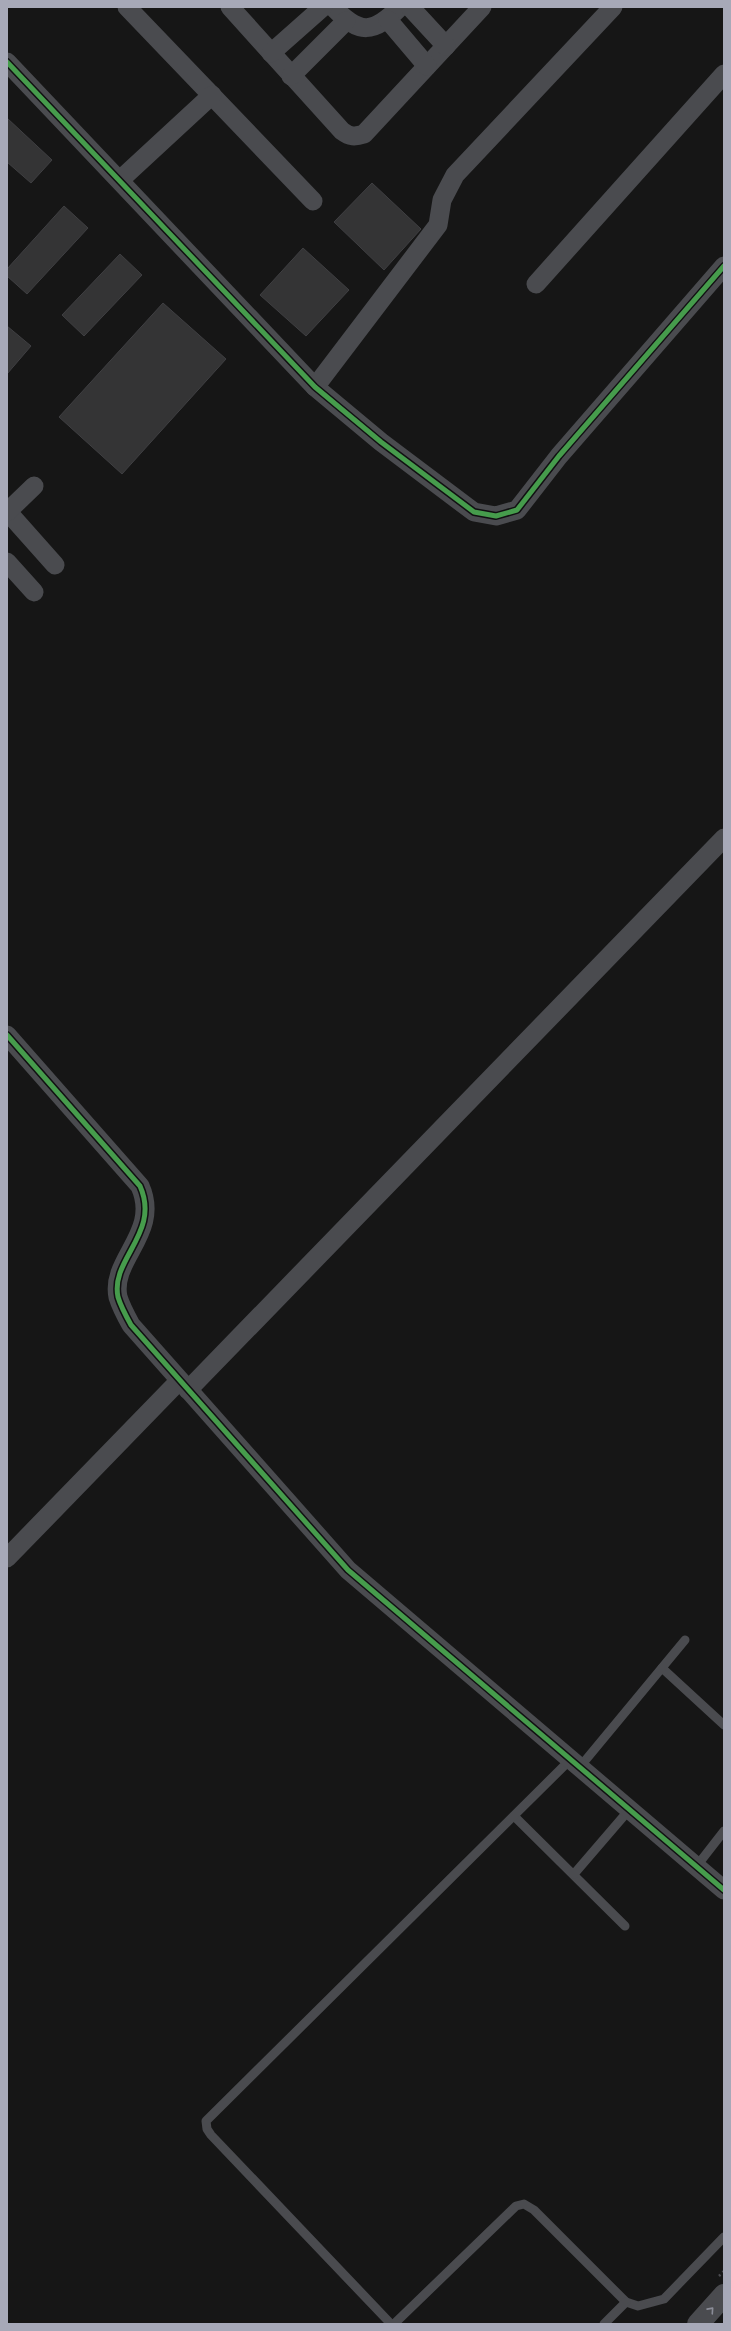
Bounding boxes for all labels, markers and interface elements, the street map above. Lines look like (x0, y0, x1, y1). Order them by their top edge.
one-way arrow (706, 2307, 714, 2315)

